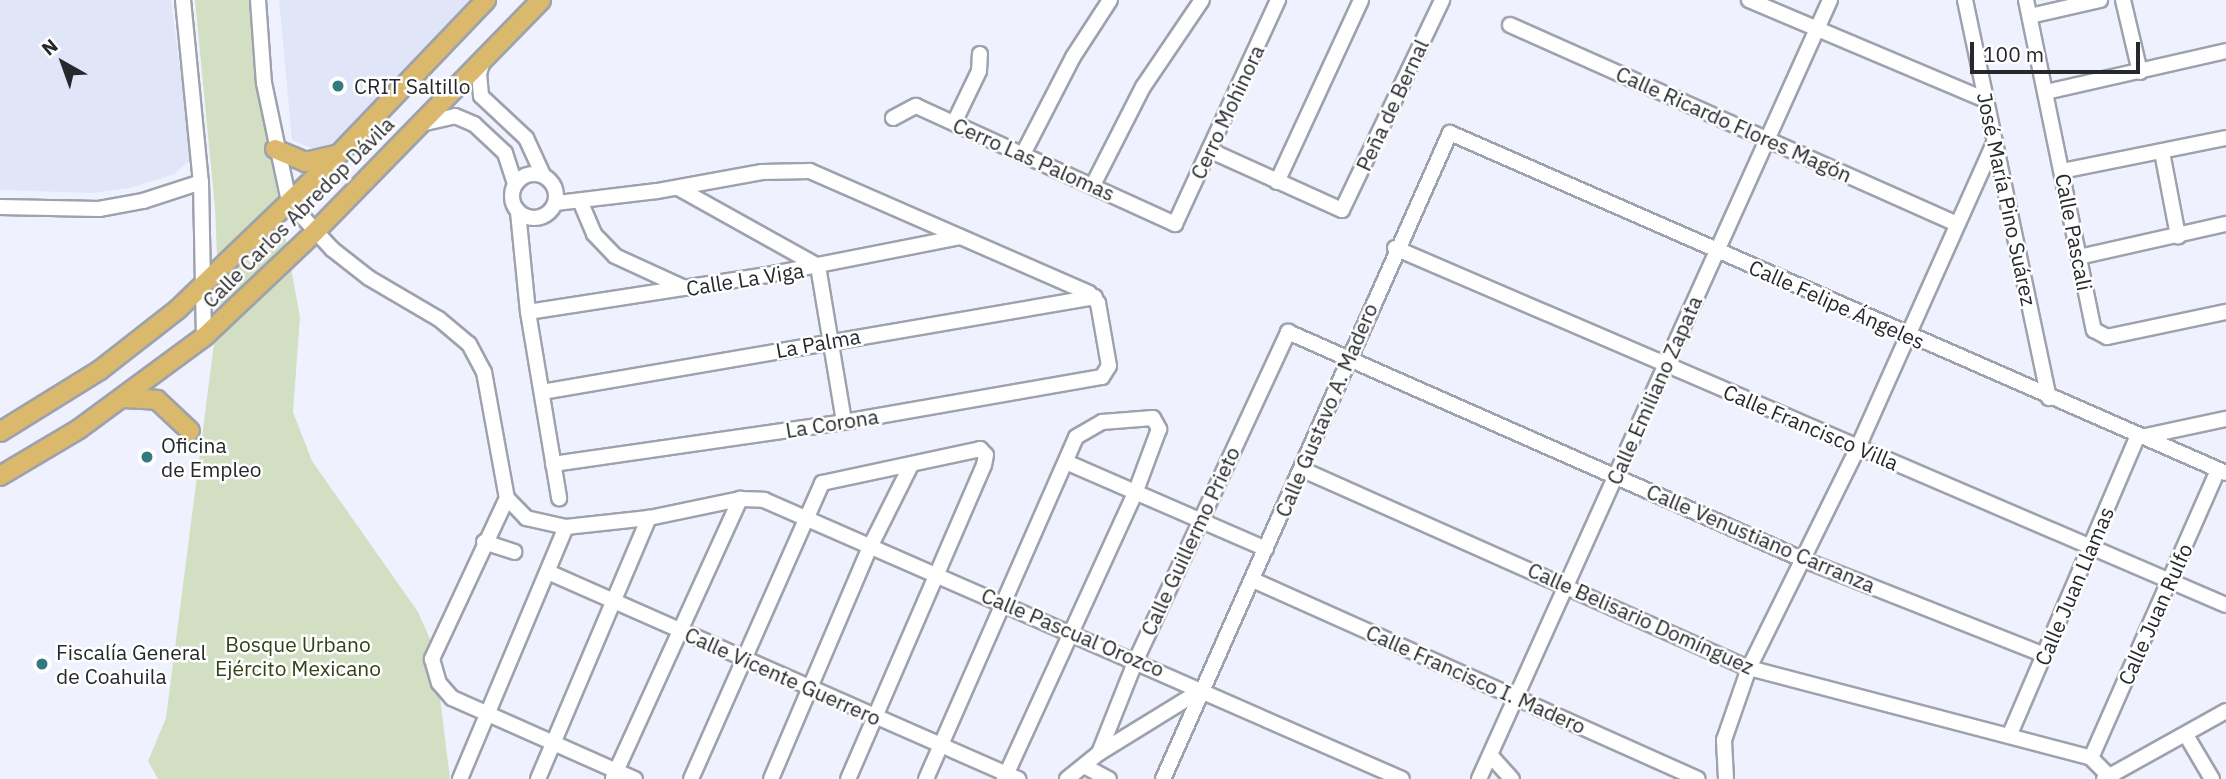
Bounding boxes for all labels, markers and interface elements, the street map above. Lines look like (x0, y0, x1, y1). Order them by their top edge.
north arrow (28, 28, 98, 98)
scale bar (1974, 28, 2144, 72)
text: N (37, 33, 62, 61)
street label: Peña de Bernal (1350, 35, 1434, 175)
text: 100 m (1983, 40, 2044, 68)
street label: Cerro Mohinora (1185, 41, 1269, 183)
street label: Calle Ricardo Flores Magón (1612, 61, 1856, 187)
place label: CRIT Saltillo (354, 73, 470, 99)
marker: CRIT Saltillo (328, 76, 348, 96)
street label: José María Pino Suárez (1972, 90, 2042, 308)
street label: Calle Carlos Abredop Dávila (197, 111, 399, 313)
street label: Cerro Las Palomas (949, 112, 1119, 206)
street label: Calle Pascali (2050, 171, 2098, 293)
street label: Calle Felipe Ángeles (1745, 254, 1929, 354)
street label: Calle La Viga (684, 257, 806, 301)
street label: Calle Emiliano Zapata (1601, 292, 1707, 488)
street label: Calle Gustavo A. Madero (1270, 299, 1382, 521)
street label: La Palma (774, 323, 862, 363)
street label: Calle Francisco Villa (1720, 379, 1902, 475)
street label: La Corona (784, 403, 880, 443)
place label: Oficina de Empleo (161, 432, 261, 482)
street label: Calle Guillermo Prieto (1135, 443, 1245, 639)
marker: Oficina de Empleo (139, 449, 155, 465)
street label: Calle Venustiano Carranza (1643, 478, 1879, 598)
street label: Calle Juan Llamas (2029, 503, 2119, 669)
street label: Calle Juan Rulfo (2113, 539, 2197, 689)
street label: Calle Belisario Domínguez (1524, 557, 1758, 679)
street label: Calle Pascual Orozco (978, 582, 1168, 682)
street label: Calle Francisco I. Madero (1362, 619, 1590, 739)
street label: Calle Vicente Guerrero (681, 621, 885, 731)
park label: Bosque Urbano Ejército Mexicano (215, 631, 381, 681)
place label: Fiscalía General de Coahuila (56, 639, 206, 689)
marker: Fiscalía General de Coahuila (34, 656, 50, 672)

